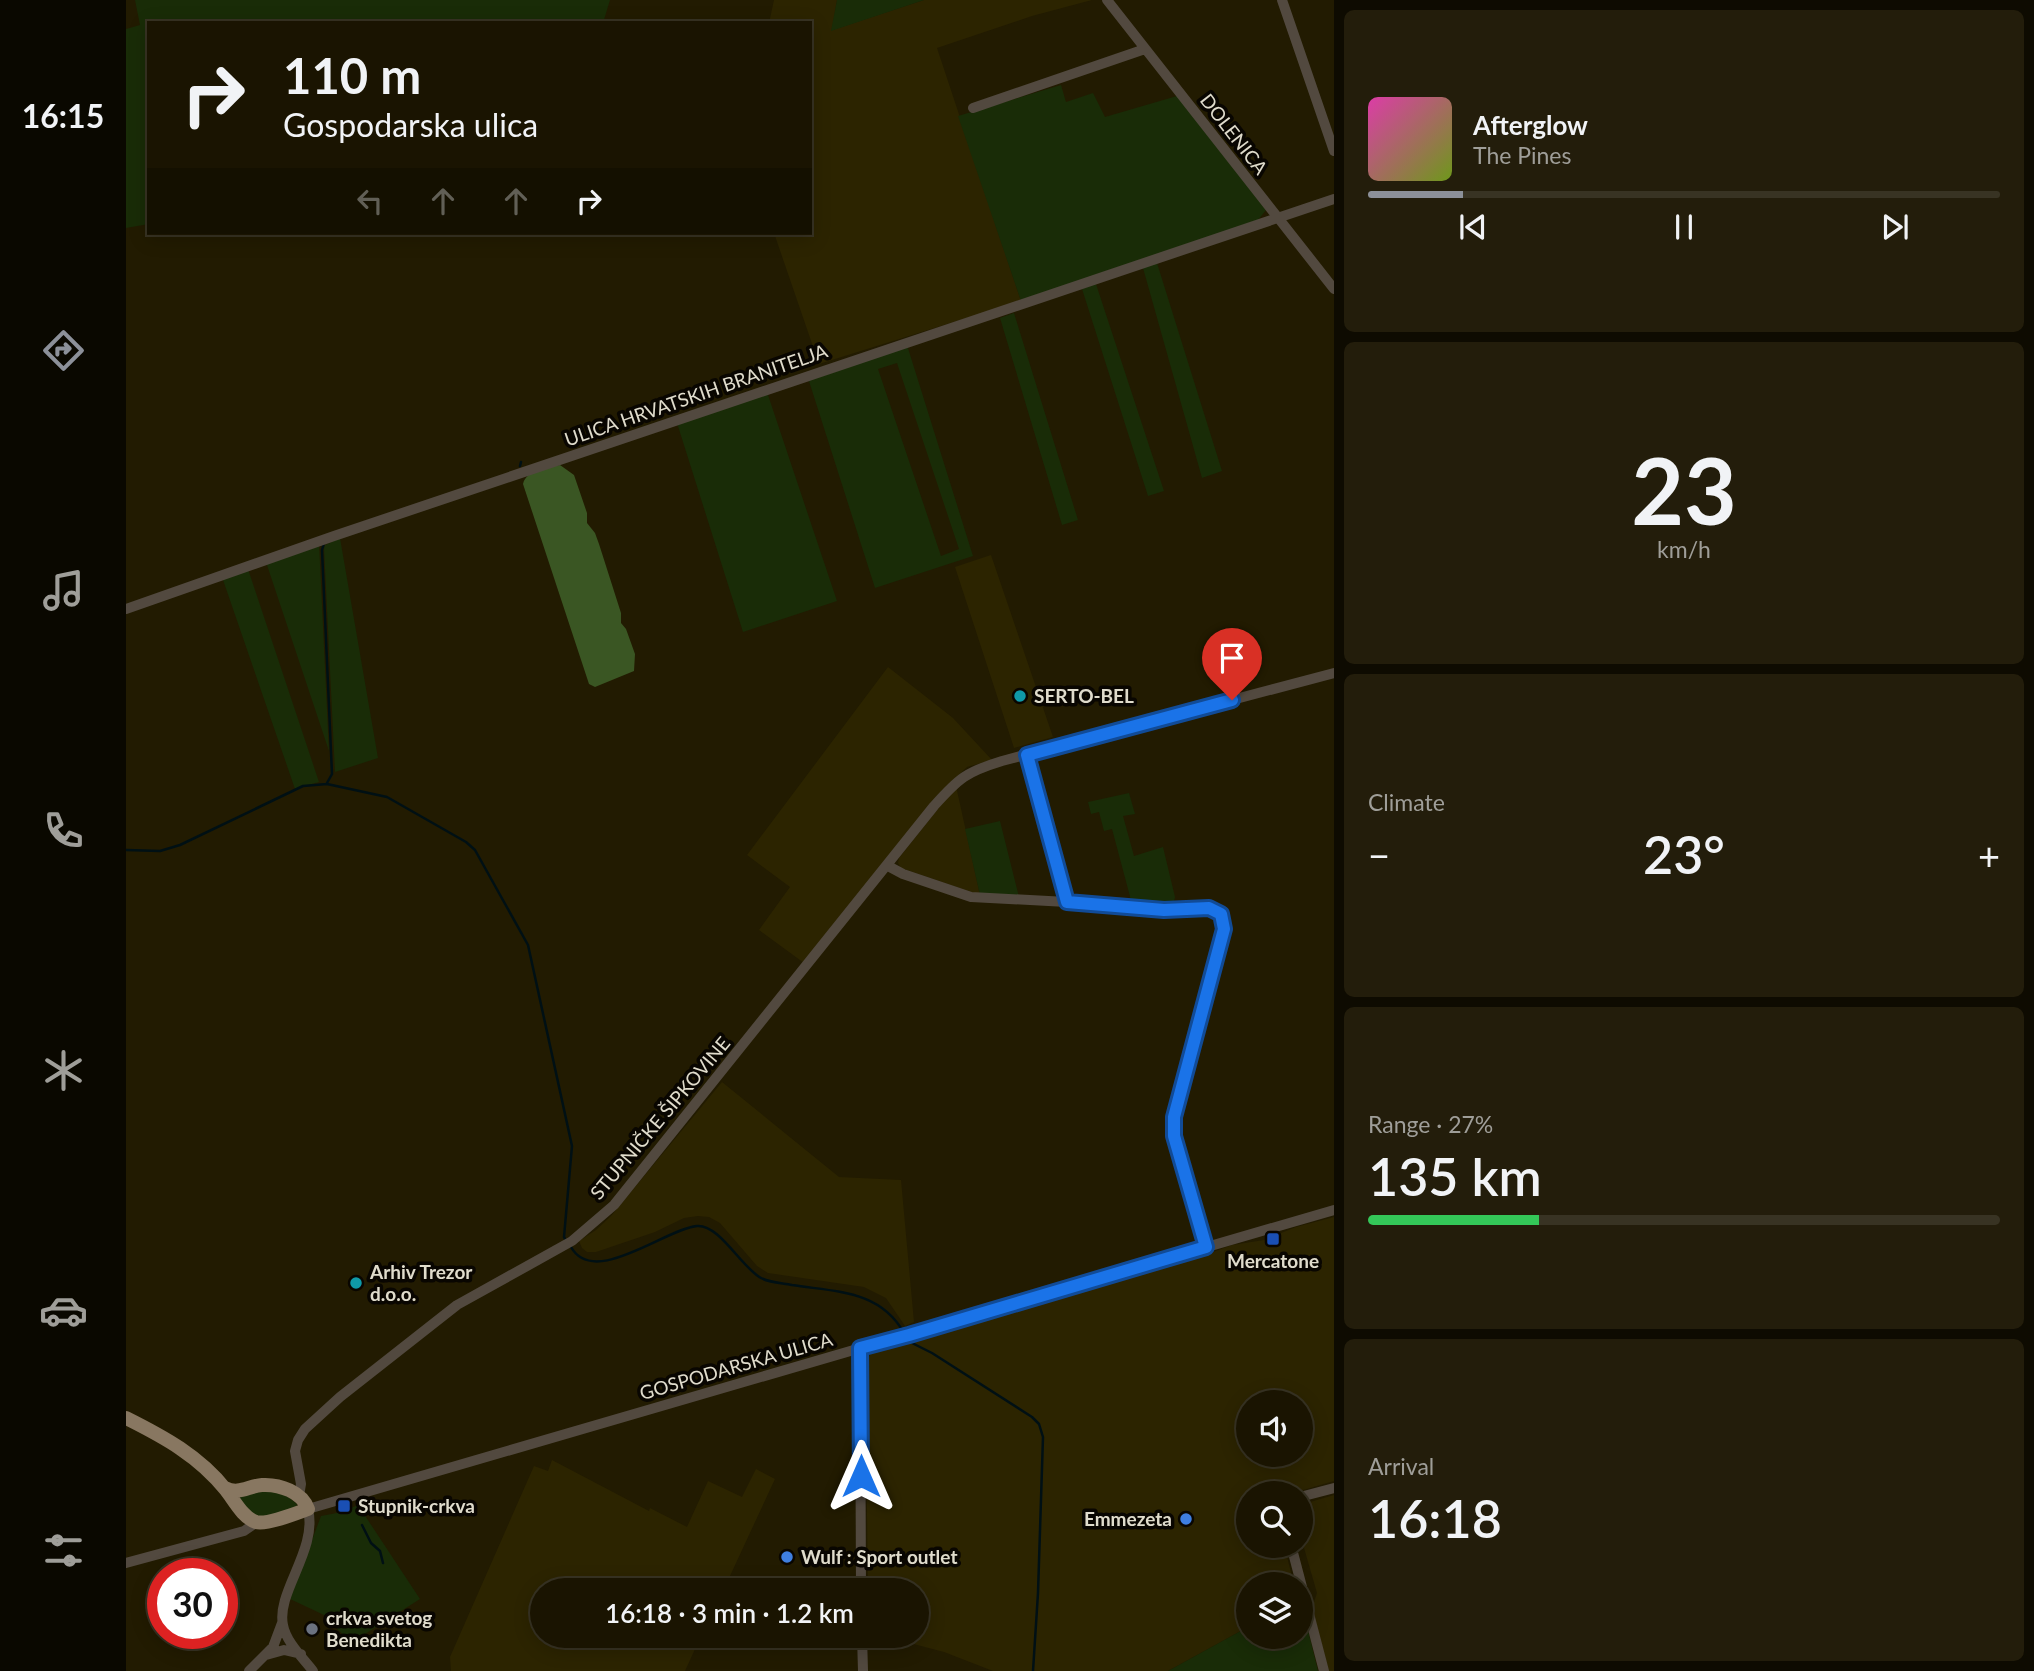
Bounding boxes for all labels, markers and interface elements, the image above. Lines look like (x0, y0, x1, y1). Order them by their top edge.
text: 110 m (283, 46, 421, 104)
icon: right (168, 49, 259, 140)
street label: DOLENICA (1196, 89, 1273, 179)
text: 16:15 (22, 96, 104, 135)
text: Gospodarska ulica (283, 105, 538, 144)
text: Afterglow (1473, 109, 1588, 141)
text: The Pines (1473, 141, 1571, 169)
icon: left (351, 182, 389, 220)
icon: ahead (424, 182, 462, 220)
icon: ahead (497, 182, 535, 220)
icon: right (570, 182, 608, 220)
icon: previous (1454, 208, 1492, 246)
icon: pause (1665, 208, 1703, 246)
icon: next (1876, 208, 1914, 246)
icon: directions (39, 326, 88, 375)
street label: ULICA HRVATSKIH BRANITELJA (561, 339, 830, 450)
text: 23 (1631, 435, 1737, 544)
text: km/h (1657, 535, 1711, 563)
icon: music (39, 566, 88, 615)
pin (1202, 628, 1262, 700)
icon: arrive (1213, 639, 1251, 677)
place label: SERTO-BEL (1034, 684, 1134, 707)
marker: SERTO-BEL (1012, 688, 1028, 704)
text: Climate (1368, 788, 1445, 816)
icon: phone (39, 806, 88, 855)
text: 23° (1643, 823, 1725, 885)
text: − (1368, 832, 1390, 878)
text: + (1978, 832, 2000, 878)
street label: STUPNIČKE ŠIPKOVINE (585, 1032, 734, 1204)
icon: climate (39, 1046, 88, 1095)
text: Range · 27% (1368, 1110, 1493, 1138)
text: 135 km (1368, 1145, 1542, 1207)
marker: Mercatone (1265, 1231, 1281, 1247)
place label: Mercatone (1227, 1249, 1319, 1272)
place label: Arhiv Trezor d.o.o. (369, 1260, 473, 1305)
marker: Arhiv Trezor d.o.o. (348, 1275, 364, 1291)
icon: car (39, 1286, 88, 1335)
street label: GOSPODARSKA ULICA (637, 1327, 835, 1404)
map controls (1236, 1390, 1313, 1649)
button: sound (1236, 1390, 1313, 1467)
position arrow (824, 1439, 898, 1513)
text: Arrival (1368, 1452, 1434, 1480)
button: search (1236, 1481, 1313, 1558)
text: 16:18 (1368, 1487, 1502, 1549)
place label: Stupnik-crkva (358, 1494, 475, 1517)
marker: Stupnik-crkva (336, 1498, 352, 1514)
place label: Emmezeta (1084, 1507, 1172, 1530)
marker: Emmezeta (1178, 1511, 1194, 1527)
icon: filters (39, 1526, 88, 1575)
place label: Wulf : Sport outlet (801, 1545, 957, 1568)
marker: Wulf : Sport outlet (779, 1549, 795, 1565)
speed limit sign: 30 (147, 1558, 238, 1649)
button: layers (1236, 1572, 1313, 1649)
text: 16:18 · 3 min · 1.2 km (605, 1597, 854, 1629)
place label: crkva svetog Benedikta (326, 1606, 432, 1651)
marker: crkva svetog Benedikta (304, 1621, 320, 1637)

